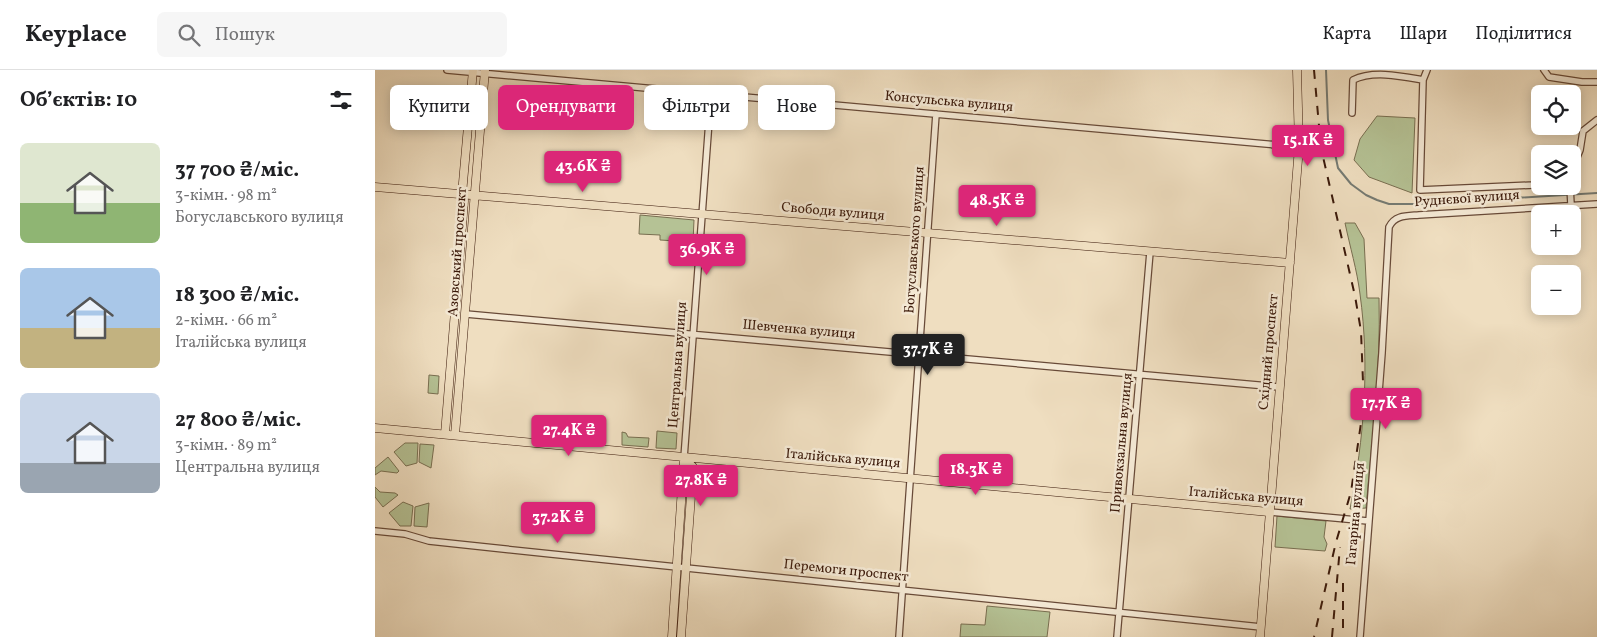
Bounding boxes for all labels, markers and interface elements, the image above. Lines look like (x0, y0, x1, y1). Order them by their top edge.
search box (157, 12, 507, 57)
text: Keyplace (25, 18, 127, 52)
icon: search (175, 21, 203, 49)
text: Пошук (215, 22, 275, 48)
text: Карта (1323, 22, 1371, 47)
text: Шари (1399, 22, 1447, 47)
text: Поділитися (1475, 22, 1572, 47)
chip: Купити (390, 85, 488, 130)
chip: Орендувати (498, 85, 634, 130)
chip: Фільтри (644, 85, 748, 130)
chip: Нове (758, 85, 835, 130)
map controls (1531, 85, 1581, 315)
button: locate (1531, 85, 1581, 135)
text: Об’єктів: 10 (20, 86, 137, 115)
icon: filters (327, 86, 355, 114)
street label: Консульська вулиця (884, 87, 1014, 117)
pin: 15.1K ₴ (1262, 124, 1354, 167)
text: 15.1K ₴ (1283, 130, 1333, 152)
button: layers (1531, 145, 1581, 195)
pin: 43.6K ₴ (537, 150, 629, 193)
text: 37 700 ₴/міс. (175, 156, 299, 185)
text: 43.6K ₴ (555, 156, 611, 178)
icon: home (60, 163, 120, 223)
street label: Богуславського вулиця (900, 166, 930, 314)
pin: 48.5K ₴ (951, 184, 1043, 227)
text: 3-кімн. · 98 m² (175, 185, 277, 207)
street label: Руднєвої вулиця (1414, 186, 1520, 212)
street label: Азовський проспект (444, 187, 472, 317)
text: 48.5K ₴ (970, 190, 1024, 212)
street label: Свободи вулиця (781, 198, 885, 226)
button: + (1531, 205, 1581, 255)
text: Богуславського вулиця (175, 207, 343, 229)
pin: 36.9K ₴ (661, 234, 753, 276)
text: 36.9K ₴ (679, 239, 735, 261)
button: − (1531, 265, 1581, 315)
text: 18 300 ₴/міс. (175, 281, 300, 310)
icon: home (60, 288, 120, 348)
street label: Східний проспект (1254, 293, 1284, 411)
street label: Центральна вулиця (664, 301, 692, 429)
text: 2-кімн. · 66 m² (175, 310, 277, 332)
street label: Шевченка вулиця (742, 316, 856, 344)
text: Італійська вулиця (175, 332, 307, 354)
pin: 37.7K ₴ (882, 334, 974, 376)
text: 37.7K ₴ (903, 339, 953, 361)
street label: Привокзальна вулиця (1106, 372, 1138, 514)
pin: 17.7K ₴ (1340, 388, 1432, 430)
text: 17.7K ₴ (1361, 393, 1411, 415)
text: 27 800 ₴/міс. (175, 406, 301, 435)
icon: home (60, 413, 120, 473)
pin: 27.4K ₴ (523, 414, 615, 457)
text: 27.4K ₴ (542, 420, 596, 442)
text: 3-кімн. · 89 m² (175, 435, 277, 457)
street label: Італійська вулиця (785, 445, 901, 473)
pin: 18.3K ₴ (930, 454, 1022, 496)
text: Центральна вулиця (175, 457, 320, 479)
text: 18.3K ₴ (950, 459, 1002, 481)
street label: Гагаріна вулиця (1342, 462, 1370, 566)
pin: 27.8K ₴ (655, 464, 747, 507)
text: 27.8K ₴ (675, 470, 727, 492)
street label: Італійська вулиця (1188, 483, 1304, 511)
pin: 37.2K ₴ (512, 502, 604, 544)
text: 37.2K ₴ (532, 507, 584, 529)
street label: Перемоги проспект (783, 555, 909, 587)

